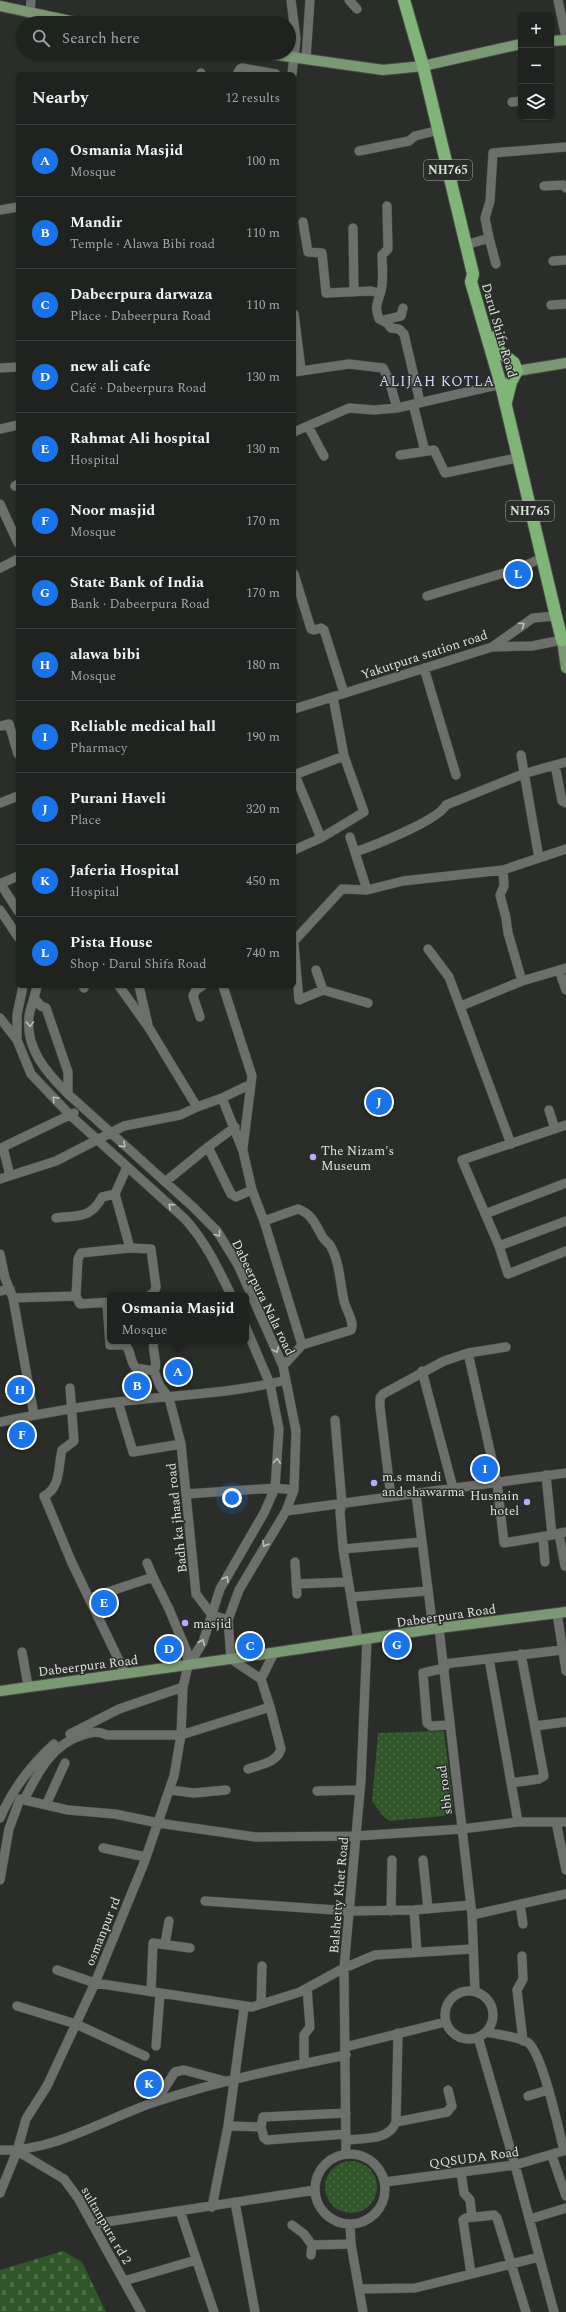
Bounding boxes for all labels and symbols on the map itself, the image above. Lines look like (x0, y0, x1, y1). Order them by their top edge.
road number: NH765 (424, 160, 472, 180)
street label: Darul Shifa Road (476, 281, 522, 380)
district label: ALIJAH KOTLA (379, 371, 495, 392)
road number: NH765 (506, 501, 554, 521)
pin: L (505, 559, 531, 589)
one-way arrow (517, 623, 524, 630)
street label: Yakutpura station road (358, 625, 490, 685)
one-way arrow (25, 1021, 34, 1027)
pin: J (366, 1087, 392, 1117)
one-way arrow (52, 1096, 60, 1104)
one-way arrow (118, 1140, 126, 1148)
place label: The Nizam's Museum (321, 1141, 394, 1176)
marker: The Nizam's Museum (308, 1152, 318, 1162)
one-way arrow (168, 1203, 176, 1210)
one-way arrow (213, 1229, 220, 1236)
street label: Dabeerpura Nala road (226, 1236, 300, 1359)
one-way arrow (271, 1346, 279, 1353)
pin: A (165, 1357, 191, 1387)
pin: B (124, 1371, 150, 1401)
pin: H (7, 1375, 33, 1405)
pin: F (9, 1420, 35, 1450)
pin: I (472, 1454, 498, 1484)
one-way arrow (272, 1458, 281, 1464)
street label: Badh ka jhaad road (161, 1462, 193, 1574)
place label: m.s mandi and shawarma (382, 1467, 465, 1502)
marker: m.s mandi and shawarma (369, 1478, 379, 1488)
place label: Husnain hotel (470, 1486, 519, 1521)
your location (222, 1488, 242, 1508)
marker: Husnain hotel (522, 1497, 532, 1507)
one-way arrow (263, 1540, 270, 1547)
one-way arrow (222, 1576, 229, 1583)
pin: E (91, 1588, 117, 1618)
street label: Dabeerpura Road (395, 1599, 497, 1633)
place label: masjid (193, 1614, 232, 1634)
marker: masjid (180, 1618, 190, 1628)
pin: G (384, 1630, 410, 1660)
pin: C (237, 1631, 263, 1661)
pin: D (156, 1634, 182, 1664)
one-way arrow (198, 1638, 206, 1645)
street label: Dabeerpura Road (37, 1650, 139, 1682)
street label: sbh road (432, 1764, 458, 1816)
street label: Balshetty Khet Road (324, 1836, 354, 1954)
street label: osmanpur rd (80, 1894, 126, 1969)
pin: K (136, 2069, 162, 2099)
street label: QQSUDA Road (428, 2142, 520, 2174)
street label: sultanpura rd 2 (76, 2183, 137, 2268)

